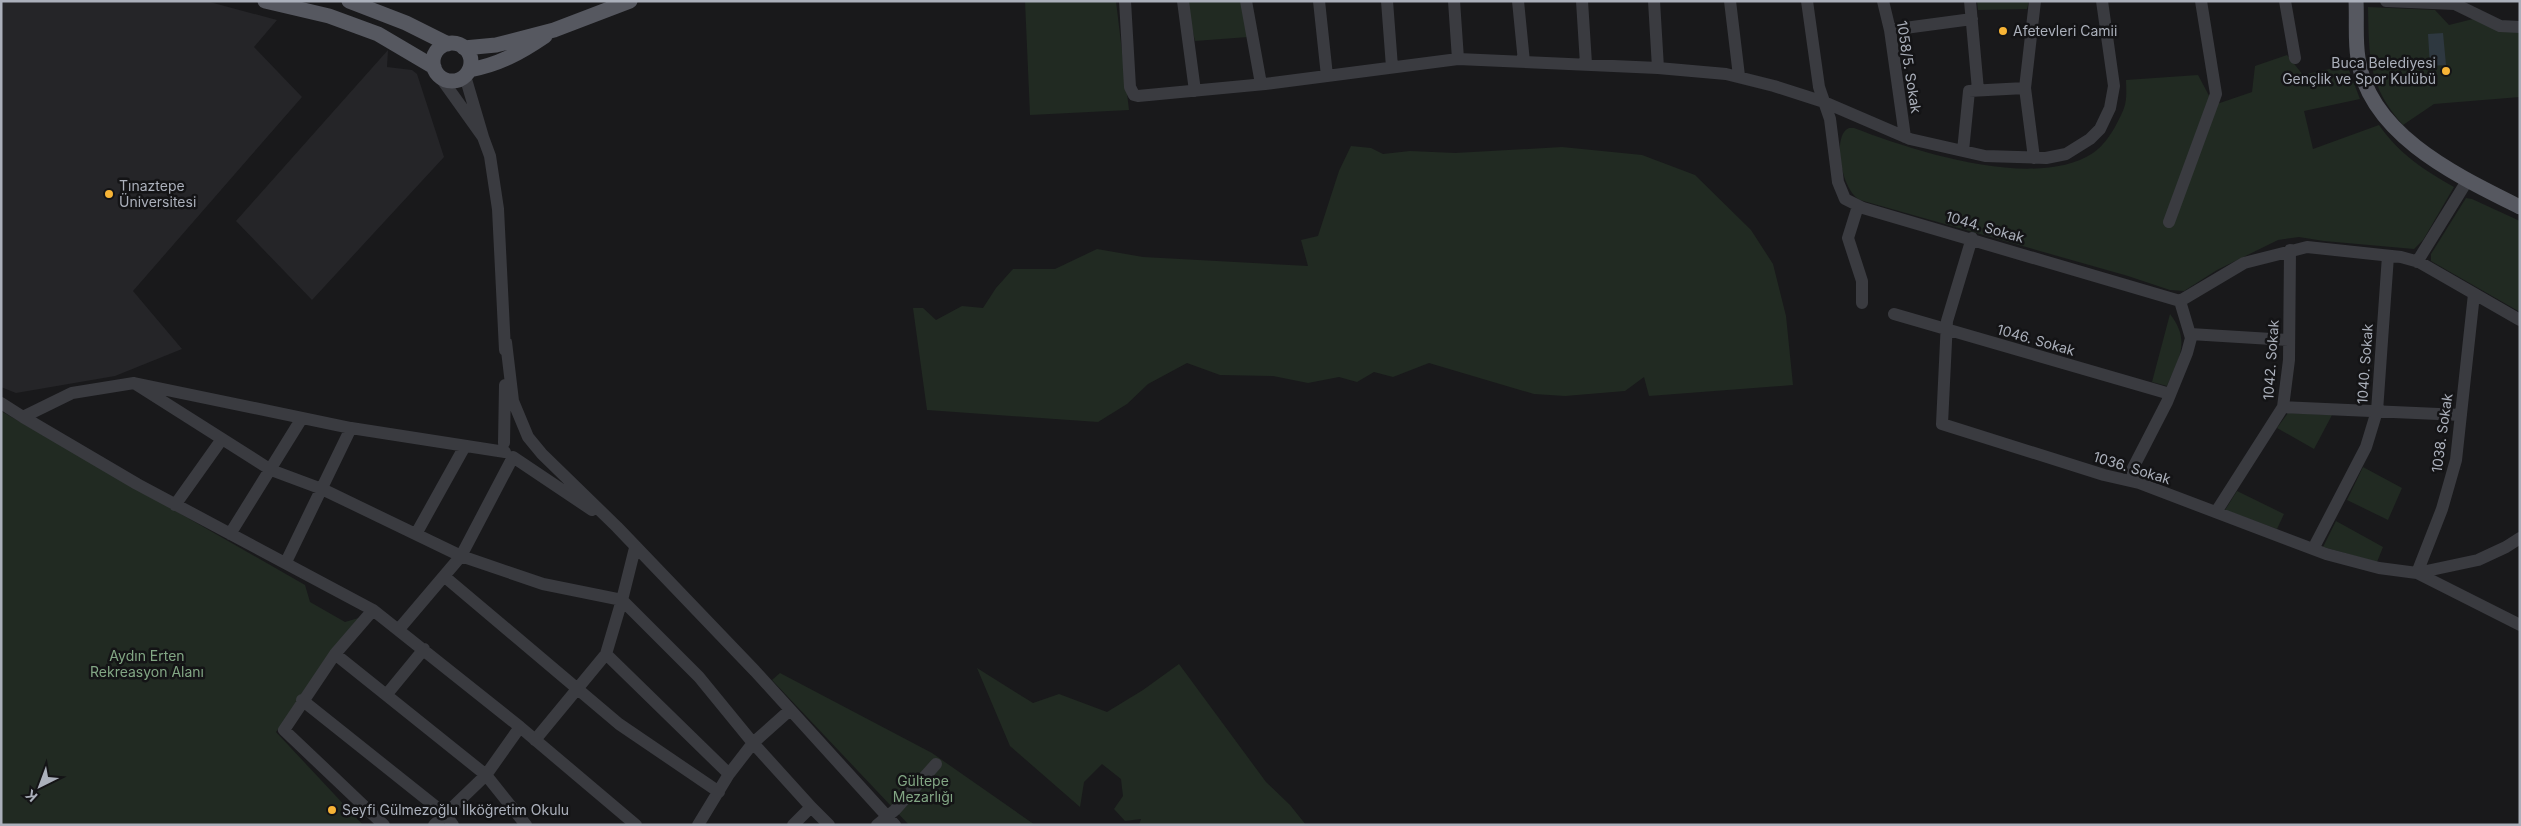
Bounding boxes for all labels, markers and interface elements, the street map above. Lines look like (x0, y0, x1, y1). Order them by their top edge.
street label: 1058/5. Sokak (1894, 19, 1925, 115)
place label: Afetevleri Camii (2013, 22, 2117, 39)
marker: Afetevleri Camii (1997, 25, 2009, 37)
place label: Buca Belediyesi Gençlik ve Spor Kulübü (2282, 54, 2436, 87)
marker: Buca Belediyesi Gençlik ve Spor Kulübü (2440, 65, 2452, 77)
place label: Tınaztepe Üniversitesi (119, 177, 196, 210)
marker: Tınaztepe Üniversitesi (103, 188, 115, 200)
street label: 1044. Sokak (1944, 207, 2027, 246)
street label: 1042. Sokak (2259, 319, 2282, 401)
street label: 1046. Sokak (1995, 320, 2077, 359)
street label: 1040. Sokak (2353, 323, 2376, 405)
street label: 1038. Sokak (2428, 392, 2456, 474)
street label: 1036. Sokak (2091, 448, 2173, 487)
park label: Aydın Erten Rekreasyon Alanı (90, 647, 204, 680)
north arrow (15, 761, 65, 811)
park label: Gültepe Mezarlığı (893, 772, 953, 805)
text: K (22, 786, 40, 806)
place label: Seyfi Gülmezoğlu İlköğretim Okulu (342, 801, 569, 818)
marker: Seyfi Gülmezoğlu İlköğretim Okulu (326, 804, 338, 816)

